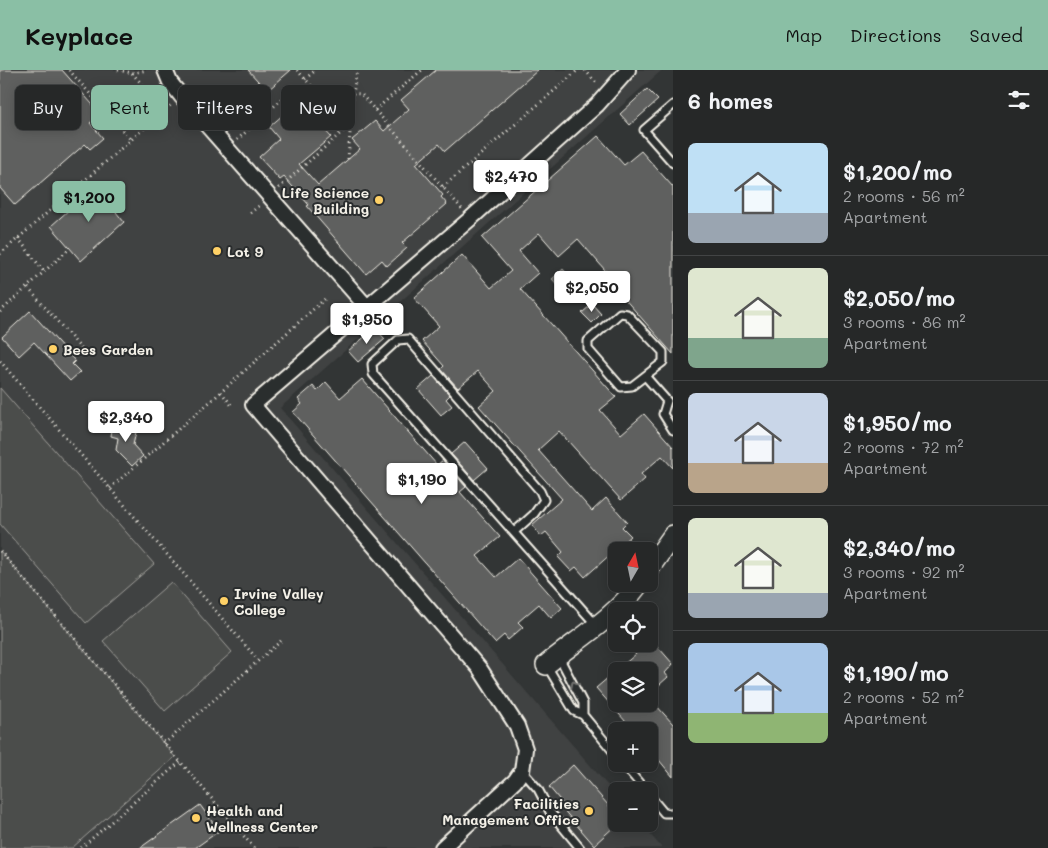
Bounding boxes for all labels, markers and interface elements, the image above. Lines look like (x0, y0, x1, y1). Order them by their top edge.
text: Keyplace (25, 20, 133, 51)
text: Map (785, 23, 822, 47)
text: Directions (850, 23, 942, 47)
text: Saved (970, 23, 1023, 47)
chip: Buy (15, 85, 81, 130)
chip: Rent (91, 85, 168, 130)
chip: Filters (178, 85, 271, 130)
chip: New (281, 85, 355, 130)
icon: filters (1005, 86, 1033, 114)
text: 6 homes (688, 87, 773, 114)
text: $1,200/mo (843, 158, 952, 185)
pin: $2,470 (470, 160, 552, 202)
icon: home (728, 163, 788, 223)
text: $2,470 (484, 165, 538, 186)
pin: $1,200 (48, 180, 130, 223)
place label: Life Science Building (282, 183, 369, 218)
text: 2 rooms · 56 m² (843, 185, 965, 206)
text: $1,200 (63, 186, 115, 207)
marker: Life Science Building (373, 194, 385, 206)
text: Apartment (843, 206, 928, 227)
place label: Lot 9 (227, 242, 264, 261)
marker: Lot 9 (211, 245, 223, 257)
pin: $2,050 (551, 270, 633, 313)
text: $2,050 (565, 276, 619, 297)
text: $2,050/mo (843, 284, 955, 311)
icon: home (728, 288, 788, 348)
pin: $1,950 (326, 302, 408, 345)
text: $1,950 (341, 308, 393, 329)
text: 3 rooms · 86 m² (843, 311, 966, 332)
text: Apartment (843, 332, 928, 353)
place label: Bees Garden (63, 340, 153, 359)
marker: Bees Garden (47, 343, 59, 355)
pin: $2,340 (85, 400, 167, 443)
text: $2,340 (99, 406, 153, 427)
text: $1,950/mo (843, 409, 952, 436)
icon: home (728, 413, 788, 473)
text: 2 rooms · 72 m² (843, 436, 964, 457)
text: Apartment (843, 457, 928, 478)
pin: $1,190 (381, 462, 463, 505)
text: $1,190 (398, 468, 446, 489)
text: $2,340/mo (843, 534, 955, 561)
icon: home (728, 538, 788, 598)
north arrow (608, 542, 658, 592)
map controls (608, 542, 658, 832)
text: 3 rooms · 92 m² (843, 561, 965, 582)
text: Apartment (843, 582, 928, 603)
place label: Irvine Valley College (234, 584, 324, 619)
marker: Irvine Valley College (218, 595, 230, 607)
button: locate (608, 602, 658, 652)
text: $1,190/mo (843, 659, 949, 686)
button: layers (608, 662, 658, 712)
icon: home (728, 663, 788, 723)
one-way arrow (570, 681, 580, 690)
text: 2 rooms · 52 m² (843, 686, 964, 707)
text: Apartment (843, 707, 928, 728)
button: + (608, 722, 658, 772)
button: − (608, 782, 658, 832)
place label: Facilities Management Office (442, 794, 579, 829)
place label: Health and Wellness Center (206, 801, 318, 836)
marker: Facilities Management Office (583, 805, 595, 817)
marker: Health and Wellness Center (190, 812, 202, 824)

